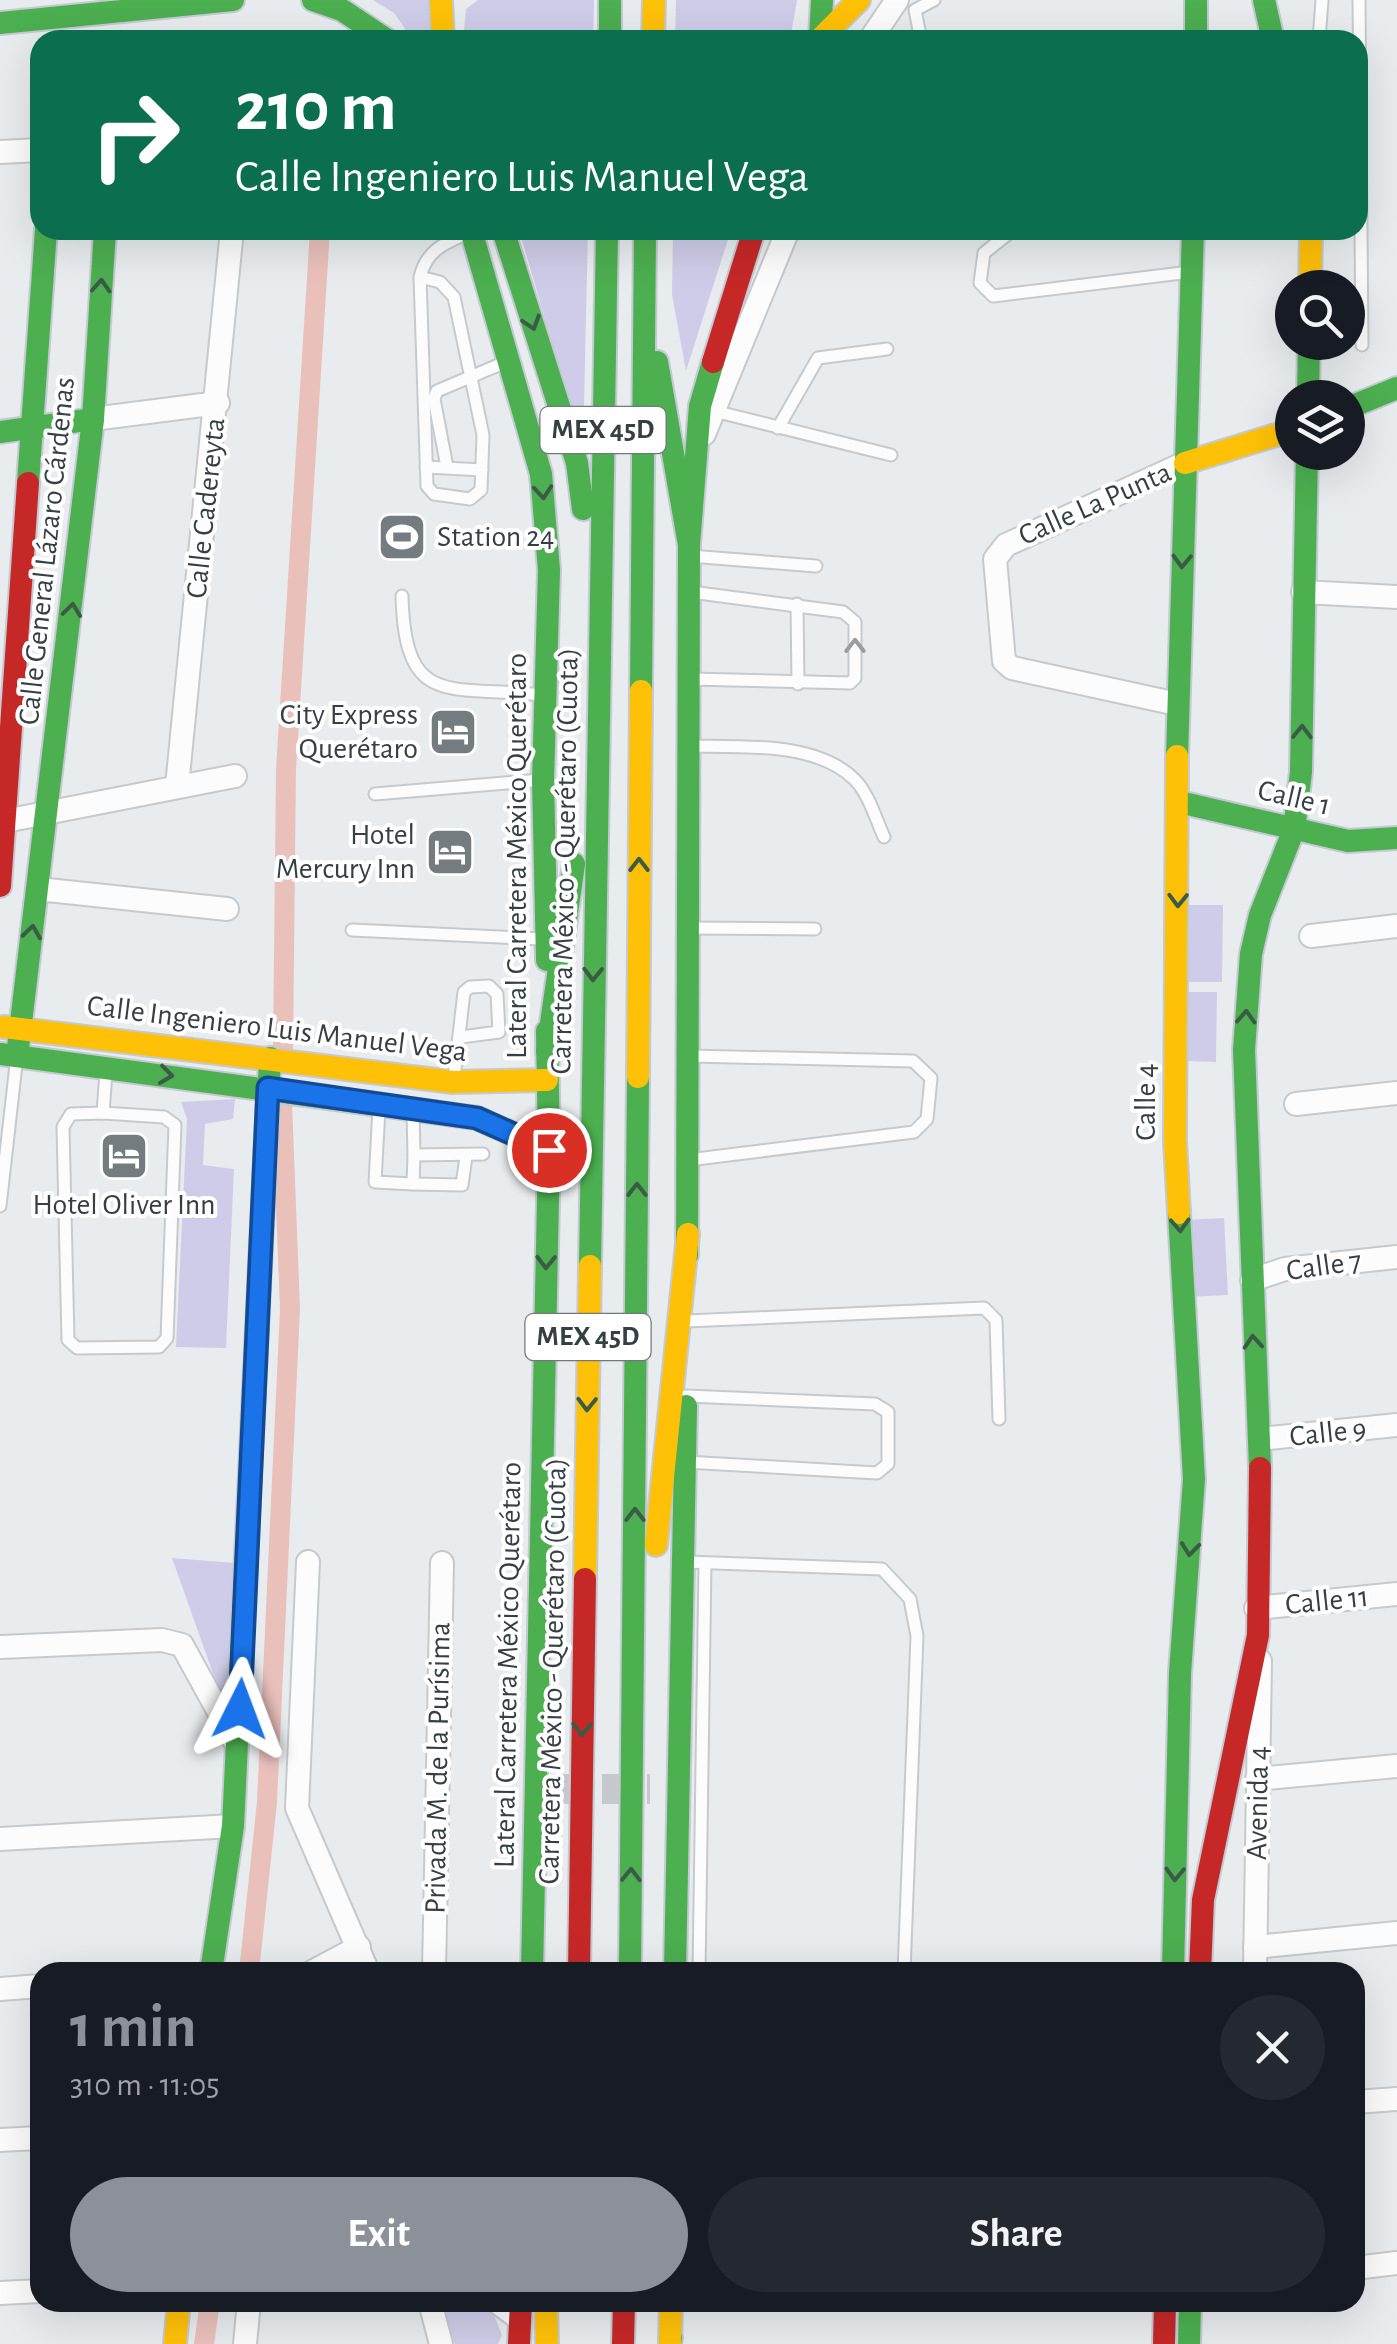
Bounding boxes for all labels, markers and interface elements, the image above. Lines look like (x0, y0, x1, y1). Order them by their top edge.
icon: right (70, 70, 200, 200)
text: 210 m (235, 73, 397, 143)
text: Calle Ingeniero Luis Manuel Vega (235, 155, 809, 200)
map controls (1275, 270, 1365, 470)
button: search (1275, 270, 1365, 360)
one-way arrow (90, 278, 111, 294)
one-way arrow (521, 314, 541, 331)
street label: Calle General Lázaro Cárdenas (14, 376, 80, 726)
button: layers (1275, 380, 1365, 470)
road number: MEX 45D (540, 407, 666, 453)
street label: Calle Cadereyta (182, 416, 230, 600)
street label: Calle La Punta (1014, 457, 1176, 551)
one-way arrow (531, 485, 553, 501)
sports icon: Station 24 (376, 511, 428, 563)
place label: Station 24 (437, 522, 554, 552)
one-way arrow (1172, 553, 1193, 569)
one-way arrow (61, 601, 82, 617)
one-way arrow (844, 637, 866, 652)
street label: Carretera México - Querétaro (Cuota) (546, 647, 584, 1075)
street label: Lateral Carretera México Querétaro (502, 653, 532, 1059)
place label: City Express Querétaro (280, 700, 418, 764)
hotel icon: City Express Querétaro (427, 706, 479, 758)
one-way arrow (1291, 723, 1313, 738)
street label: Calle 1 (1255, 775, 1333, 821)
place label: Hotel Mercury Inn (276, 820, 415, 884)
hotel icon: Hotel Mercury Inn (424, 826, 476, 878)
one-way arrow (628, 857, 650, 872)
one-way arrow (1167, 892, 1189, 908)
one-way arrow (21, 924, 42, 940)
one-way arrow (583, 967, 604, 983)
street label: Calle Ingeniero Luis Manuel Vega (85, 991, 469, 1067)
one-way arrow (1235, 1009, 1256, 1025)
street label: Calle 4 (1131, 1063, 1161, 1141)
one-way arrow (159, 1064, 175, 1085)
pin (507, 1108, 592, 1193)
icon: arrive (522, 1123, 577, 1178)
hotel icon: Hotel Oliver Inn (98, 1130, 150, 1182)
one-way arrow (626, 1182, 648, 1198)
place label: Hotel Oliver Inn (33, 1190, 215, 1220)
one-way arrow (1169, 1217, 1190, 1233)
street label: Calle 7 (1284, 1246, 1364, 1286)
one-way arrow (536, 1255, 557, 1271)
road number: MEX 45D (526, 1314, 650, 1360)
one-way arrow (1243, 1334, 1265, 1350)
one-way arrow (576, 1398, 598, 1413)
street label: Calle 9 (1288, 1414, 1368, 1452)
street label: Carretera México - Querétaro (Cuota) (534, 1457, 572, 1885)
street label: Lateral Carretera México Querétaro (489, 1462, 527, 1868)
one-way arrow (624, 1507, 646, 1522)
one-way arrow (1180, 1542, 1202, 1558)
street label: Calle 11 (1284, 1582, 1370, 1620)
street label: Privada M. de la Purísima (420, 1622, 456, 1914)
position arrow (188, 1657, 292, 1761)
one-way arrow (571, 1722, 593, 1738)
street label: Avenida 4 (1242, 1746, 1274, 1860)
one-way arrow (1164, 1866, 1185, 1882)
one-way arrow (621, 1867, 642, 1883)
button: close (1220, 1995, 1325, 2100)
text: 1 min (70, 1998, 196, 2058)
text: 310 m · 11:05 (70, 2069, 219, 2101)
button: Exit (70, 2177, 688, 2292)
button: Share (708, 2177, 1325, 2292)

